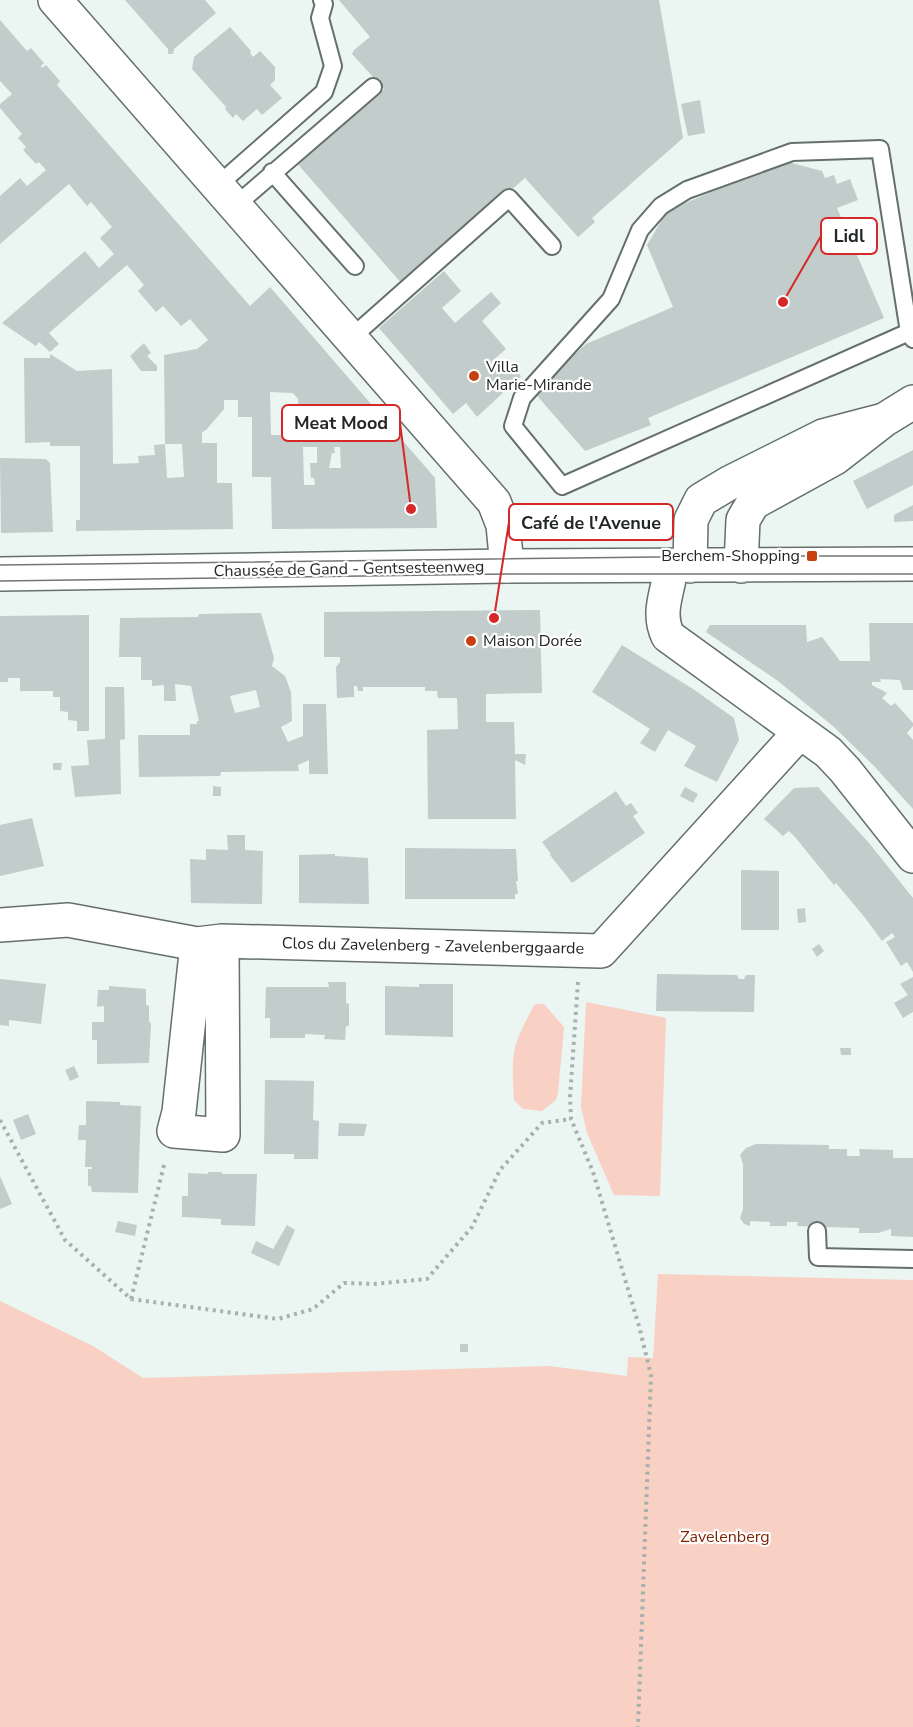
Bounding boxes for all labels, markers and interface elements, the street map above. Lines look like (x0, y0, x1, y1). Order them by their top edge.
callout: Lidl (821, 218, 877, 254)
text: Lidl (833, 224, 865, 248)
place label: Villa Marie-Mirande (485, 356, 592, 396)
marker: Villa Marie-Mirande (467, 369, 481, 383)
callout: Meat Mood (282, 405, 400, 441)
text: Meat Mood (294, 411, 388, 435)
callout: Café de l'Avenue (509, 504, 673, 540)
text: Café de l'Avenue (521, 511, 661, 535)
place label: Berchem-Shopping (661, 545, 800, 567)
marker: Berchem-Shopping (805, 549, 819, 563)
street label: Chaussée de Gand - Gentsesteenweg (213, 556, 485, 582)
place label: Maison Dorée (483, 630, 582, 652)
marker: Maison Dorée (464, 634, 478, 648)
street label: Clos du Zavelenberg - Zavelenberggaarde (282, 932, 584, 960)
park label: Zavelenberg (680, 1526, 770, 1548)

